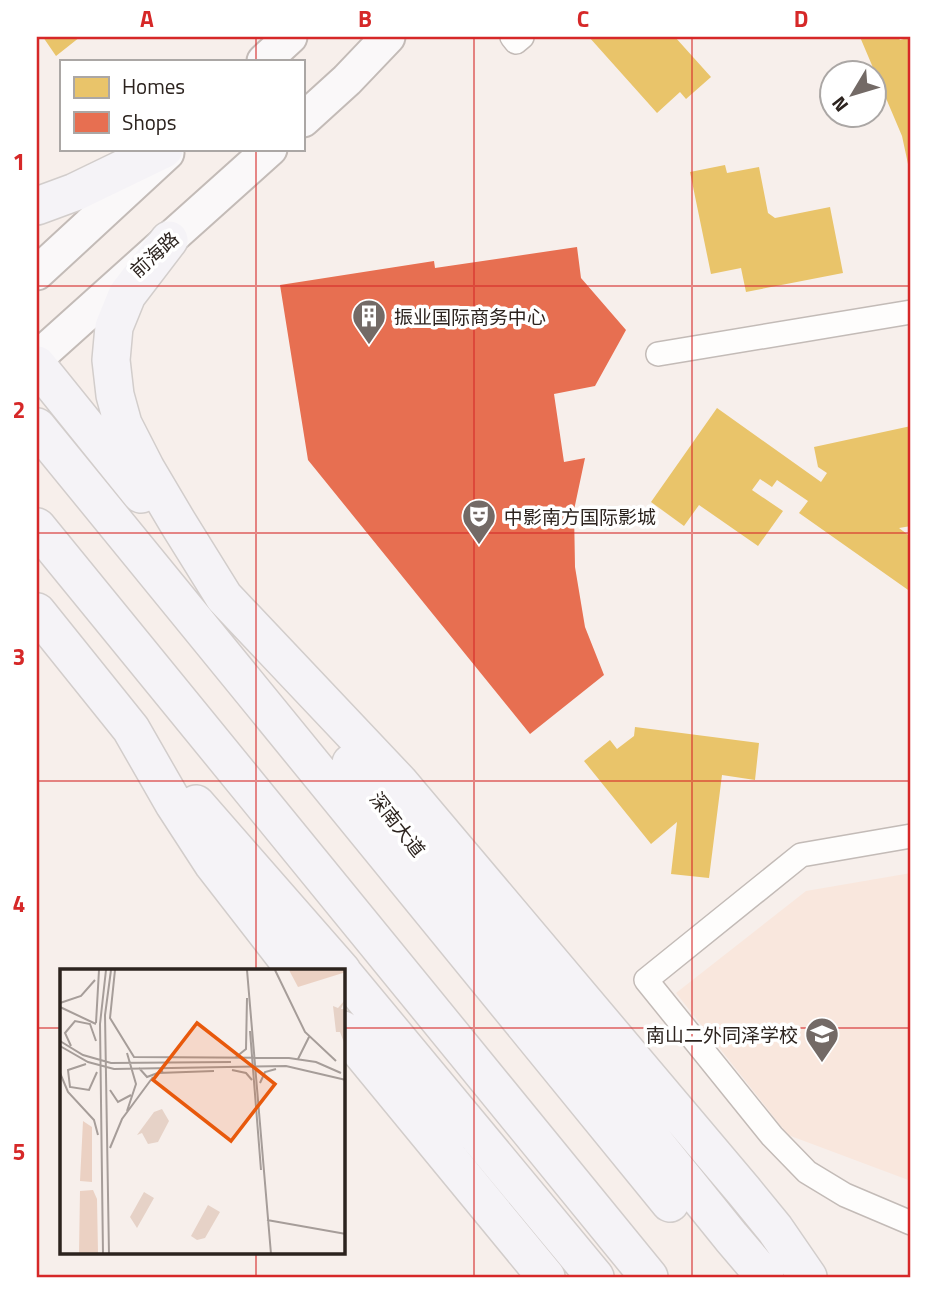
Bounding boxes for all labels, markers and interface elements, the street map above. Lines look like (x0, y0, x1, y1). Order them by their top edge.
text: A (140, 1, 154, 36)
text: B (358, 1, 372, 36)
text: C (577, 1, 589, 36)
text: D (794, 1, 808, 36)
legend (60, 60, 304, 150)
north arrow (818, 60, 888, 130)
text: Homes (122, 70, 185, 102)
text: N (824, 91, 855, 119)
text: Shops (122, 106, 177, 138)
text: 1 (13, 144, 25, 179)
street label: 前海路 (123, 224, 185, 284)
building icon: 振业国际商务中心 (350, 297, 388, 346)
place label: 振业国际商务中心 (394, 302, 546, 331)
text: 2 (13, 392, 25, 427)
theatre icon: 中影南方国际影城 (460, 497, 498, 546)
place label: 中影南方国际影城 (504, 502, 656, 531)
text: 3 (13, 639, 25, 674)
street label: 深南大道 (363, 785, 433, 863)
text: 4 (13, 886, 25, 921)
inset map (60, 969, 345, 1254)
school or university icon: 南山二外同泽学校 (803, 1015, 841, 1064)
place label: 南山二外同泽学校 (646, 1020, 798, 1049)
text: 5 (13, 1134, 25, 1169)

